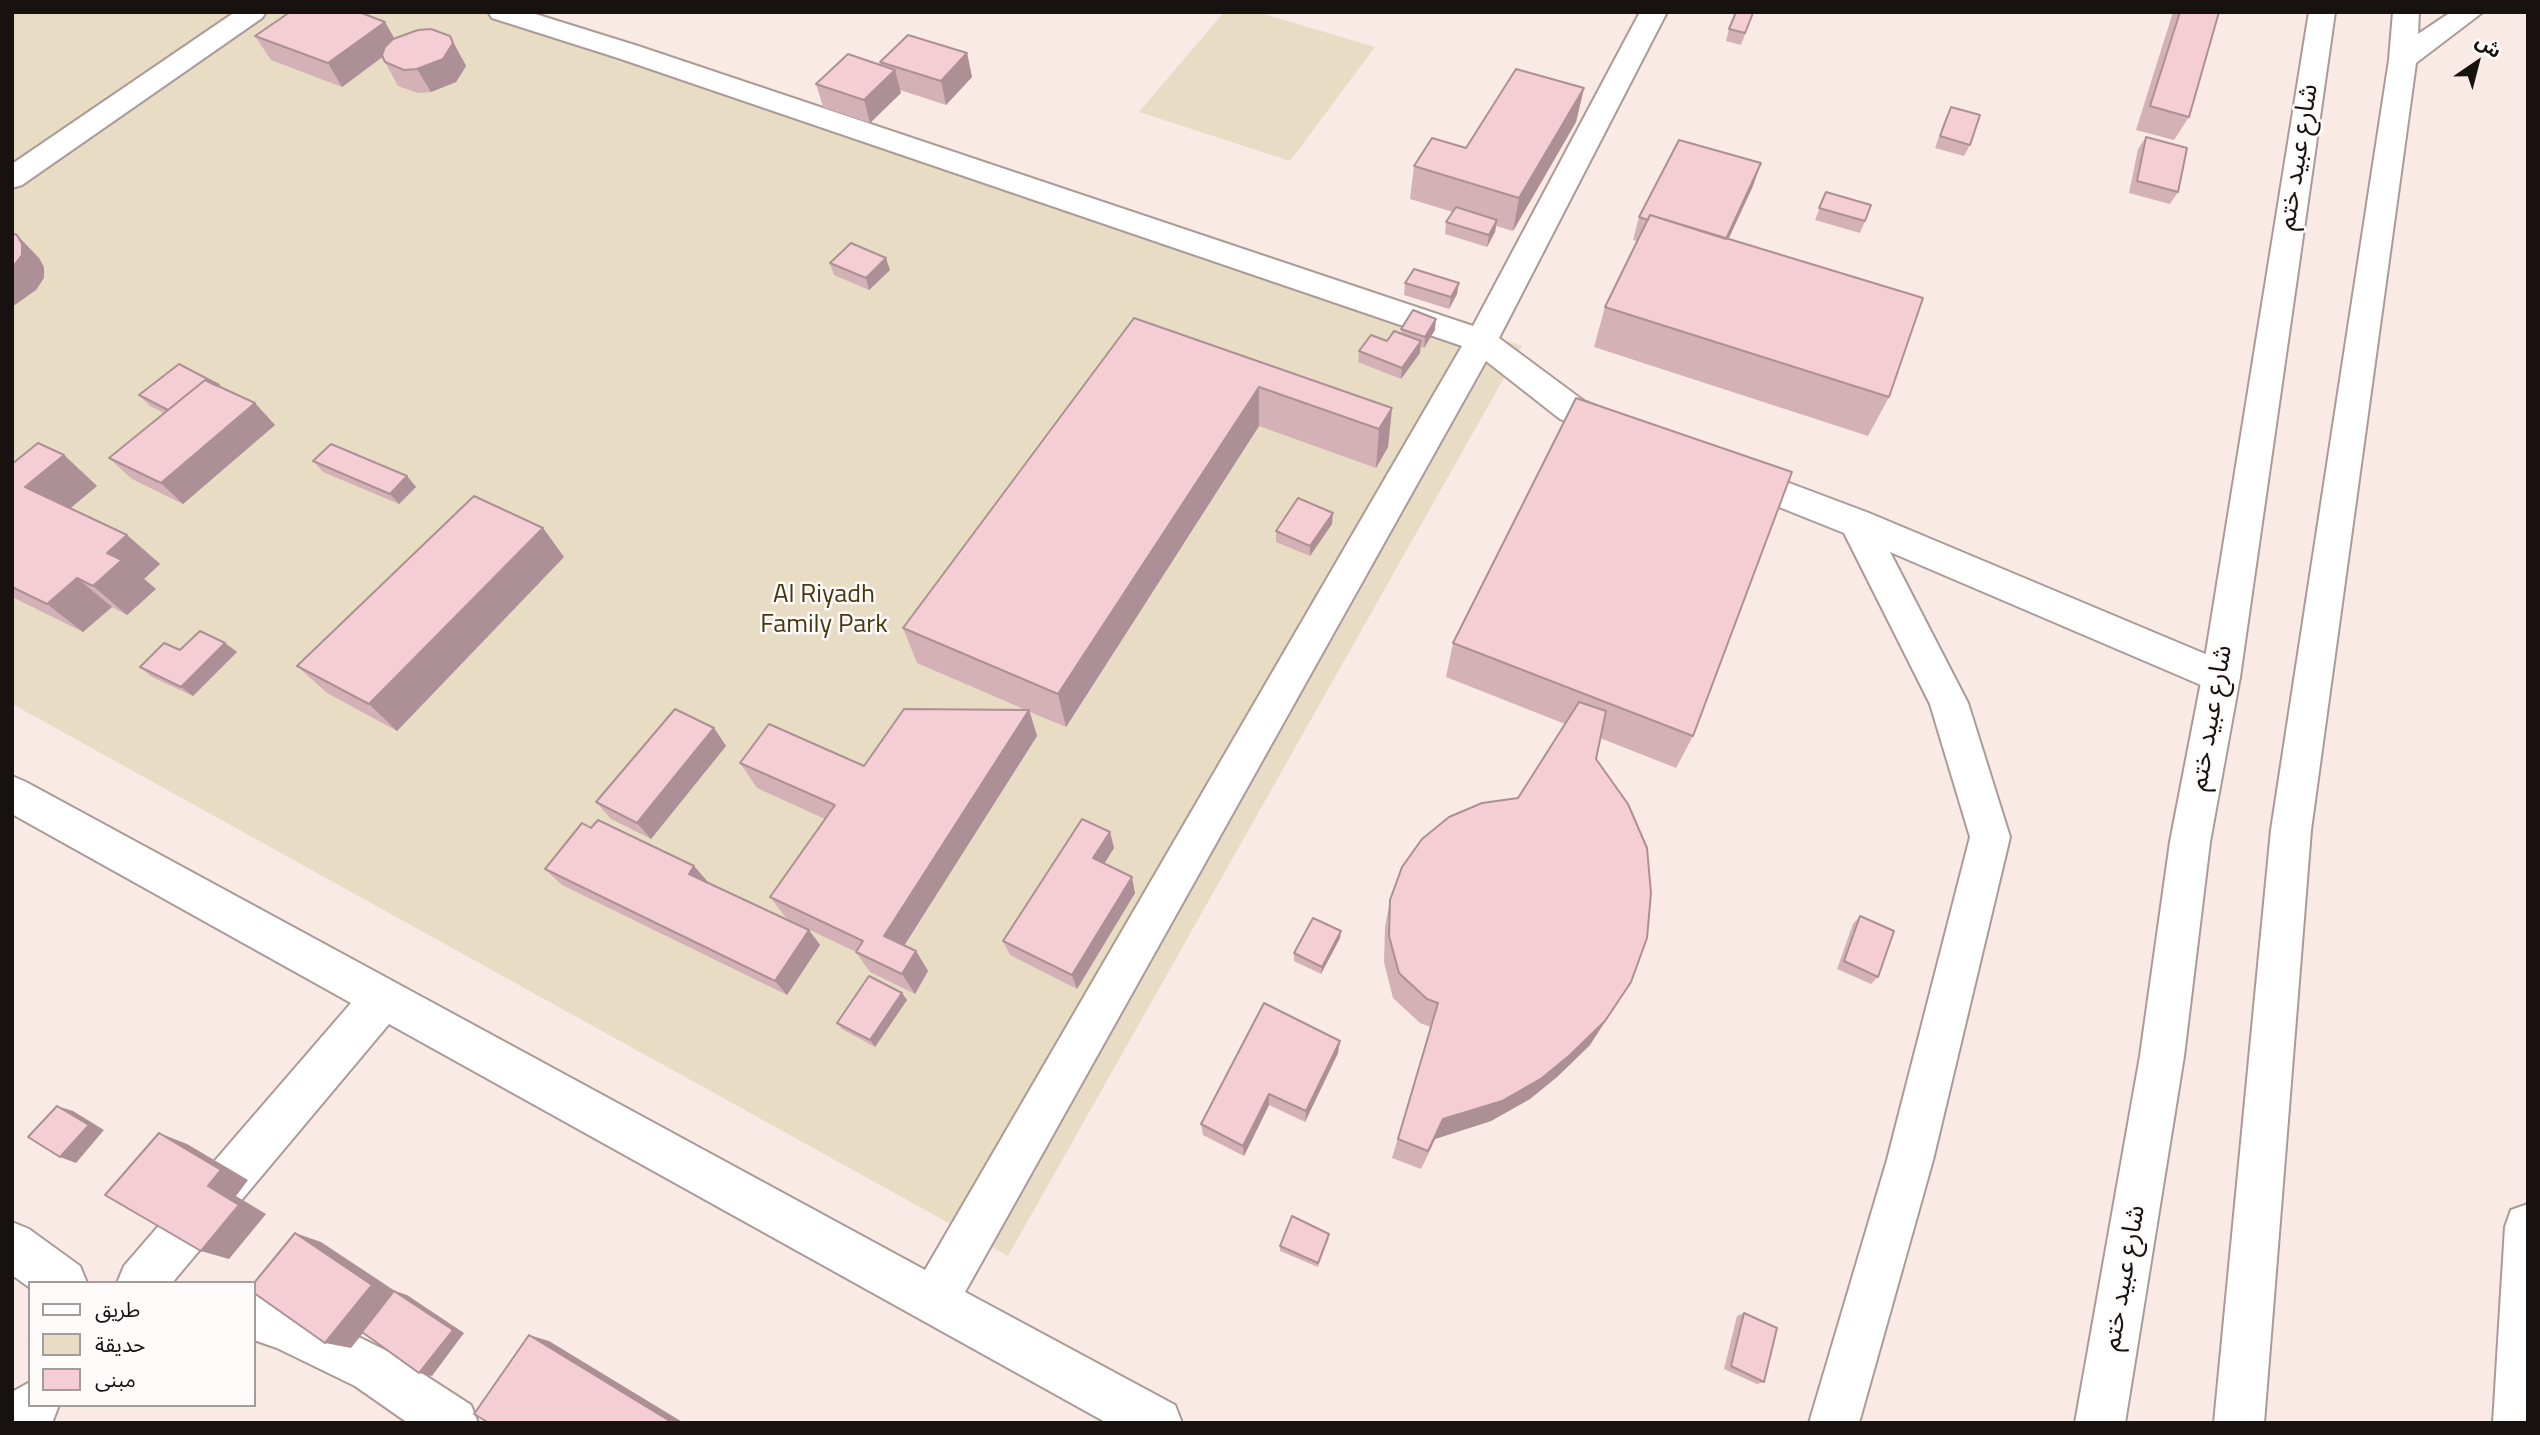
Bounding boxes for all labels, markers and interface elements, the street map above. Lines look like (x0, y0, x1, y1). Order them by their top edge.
text: ش (2470, 26, 2508, 65)
north arrow (2442, 28, 2512, 98)
street label: شارع عبيد ختم (2272, 82, 2326, 232)
park label: Al Riyadh Family Park (760, 580, 888, 642)
street label: شارع عبيد ختم (2184, 643, 2240, 793)
street label: شارع عبيد ختم (2097, 1203, 2153, 1353)
legend (28, 1281, 256, 1407)
text: طريق (95, 1293, 140, 1325)
text: حديقة (95, 1328, 145, 1360)
text: مبنى (95, 1363, 136, 1395)

